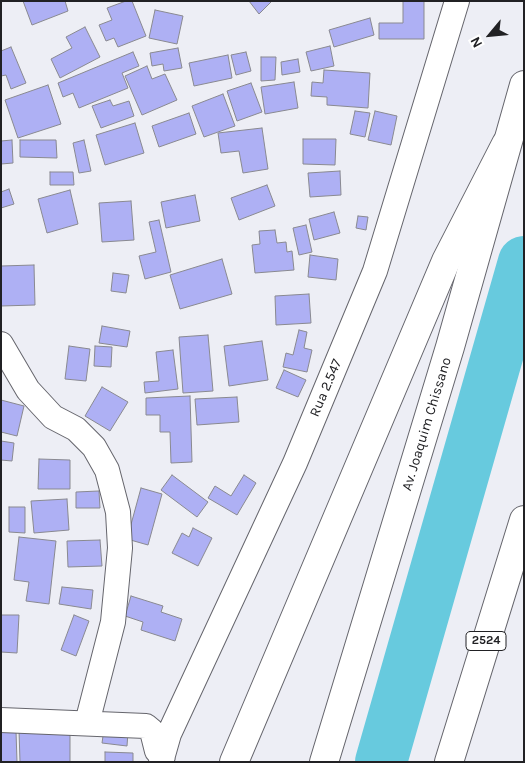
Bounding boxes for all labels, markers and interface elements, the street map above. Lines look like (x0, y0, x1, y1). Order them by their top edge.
north arrow (465, 10, 515, 60)
text: N (466, 34, 486, 51)
street label: Av. Joaquim Chissano (399, 355, 455, 493)
street label: Rua 2.547 (306, 357, 346, 419)
road number: 2524 (466, 631, 506, 650)

